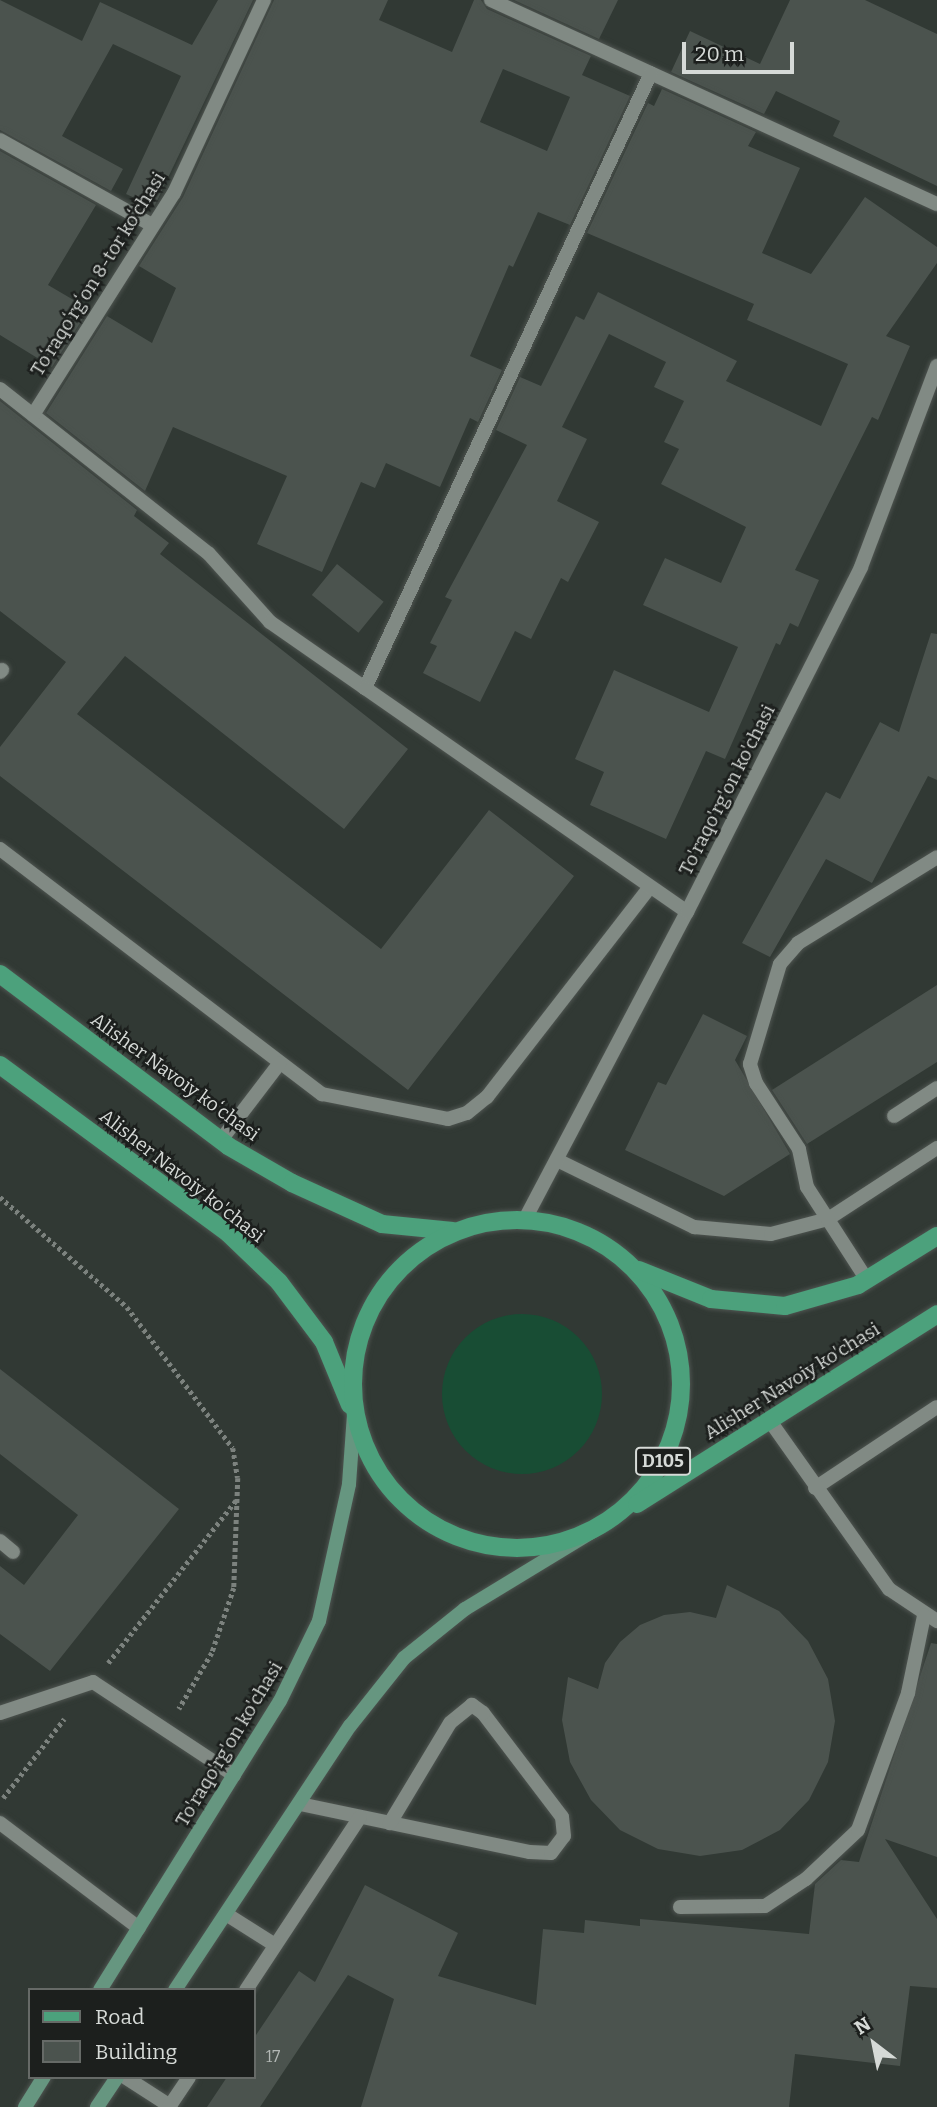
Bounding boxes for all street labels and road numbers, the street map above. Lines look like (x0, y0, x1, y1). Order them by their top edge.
street label: Toʻraqoʻrgʻon 8-tor koʻchasi (26, 168, 170, 380)
street label: To'raqo'rg'on ko'chasi (674, 701, 780, 879)
street label: Alisher Navoiy koʻchasi (86, 1008, 264, 1146)
street label: Alisher Navoiy ko'chasi (95, 1105, 269, 1247)
street label: Alisher Navoiy ko'chasi (700, 1318, 884, 1444)
road number: D105 (635, 1446, 691, 1476)
street label: To'raqo'rg'on ko'chasi (171, 1657, 287, 1831)

